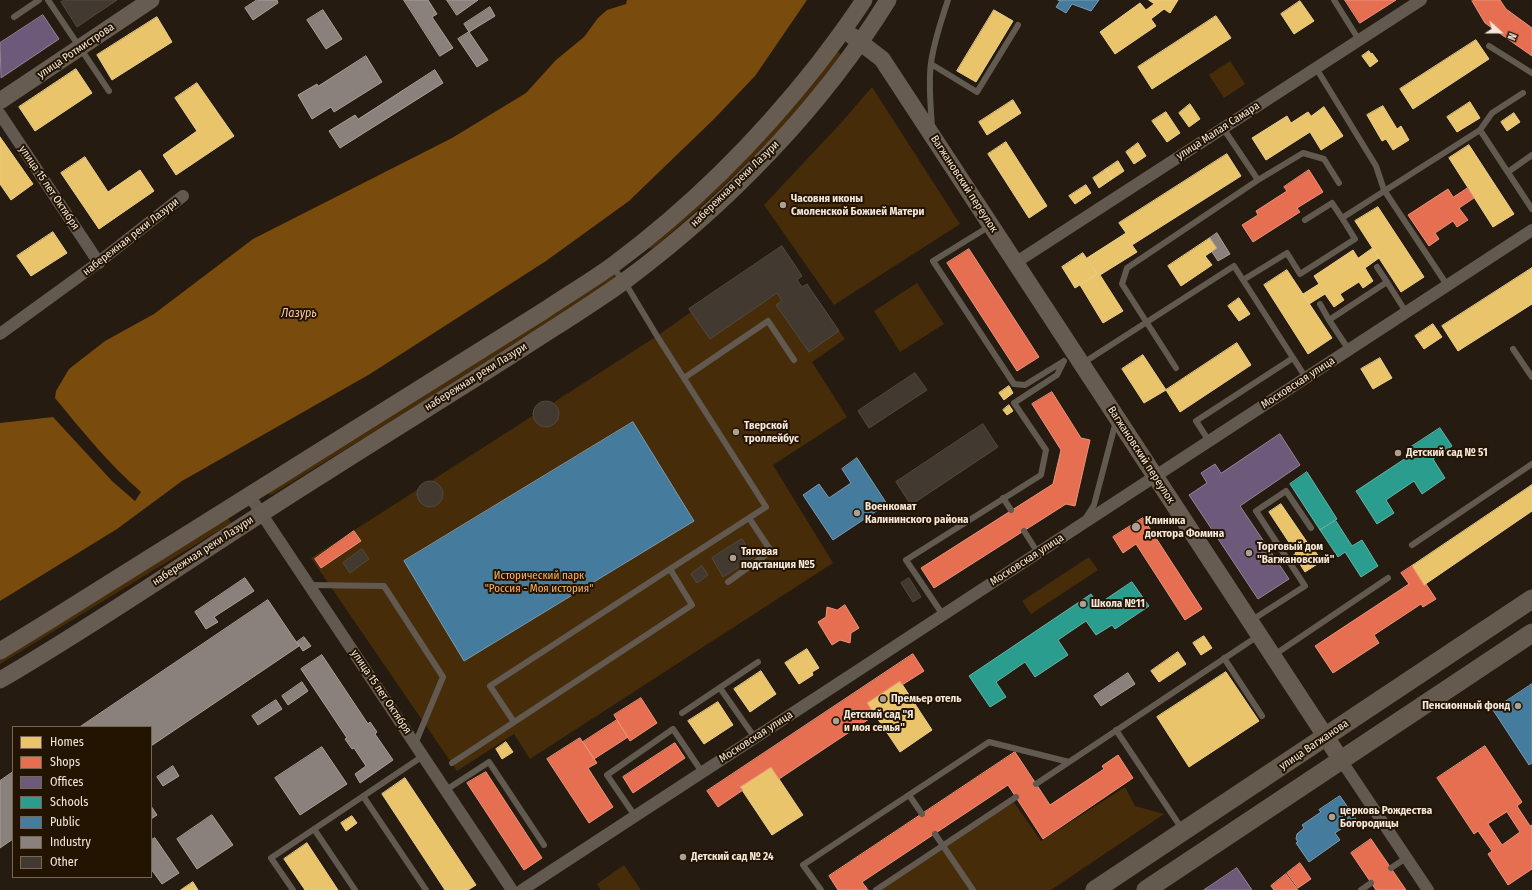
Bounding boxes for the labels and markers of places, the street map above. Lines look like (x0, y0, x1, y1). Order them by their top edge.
place label: Часовня иконы Смоленской Божией Матери (791, 192, 924, 218)
marker: Часовня иконы Смоленской Божией Матери (778, 200, 788, 210)
place label: Тверской троллейбус (744, 419, 799, 445)
marker: Тверской троллейбус (731, 427, 741, 437)
place label: Детский сад № 51 (1406, 446, 1488, 460)
marker: Детский сад № 51 (1393, 448, 1403, 458)
place label: Военкомат Калининского района (865, 500, 968, 526)
marker: Военкомат Калининского района (852, 508, 862, 518)
place label: Клиника доктора Фомина (1145, 514, 1224, 540)
marker: Клиника доктора Фомина (1130, 521, 1142, 533)
place label: Торговый дом "Вагжановский" (1257, 540, 1334, 566)
place label: Тяговая подстанция №5 (741, 545, 815, 571)
marker: Торговый дом "Вагжановский" (1244, 548, 1254, 558)
marker: Тяговая подстанция №5 (728, 553, 738, 563)
place label: Школа №11 (1091, 597, 1145, 611)
marker: Школа №11 (1078, 599, 1088, 609)
place label: Премьер отель (891, 692, 961, 706)
marker: Премьер отель (878, 694, 888, 704)
place label: Пенсионный фонд (1422, 699, 1510, 713)
marker: Пенсионный фонд (1513, 701, 1523, 711)
place label: Детский сад "Я и моя семья" (844, 708, 913, 734)
marker: Детский сад "Я и моя семья" (831, 716, 841, 726)
place label: церковь Рождества Богородицы (1340, 804, 1432, 830)
marker: церковь Рождества Богородицы (1327, 812, 1337, 822)
place label: Детский сад № 24 (691, 850, 774, 864)
marker: Детский сад № 24 (678, 852, 688, 862)

